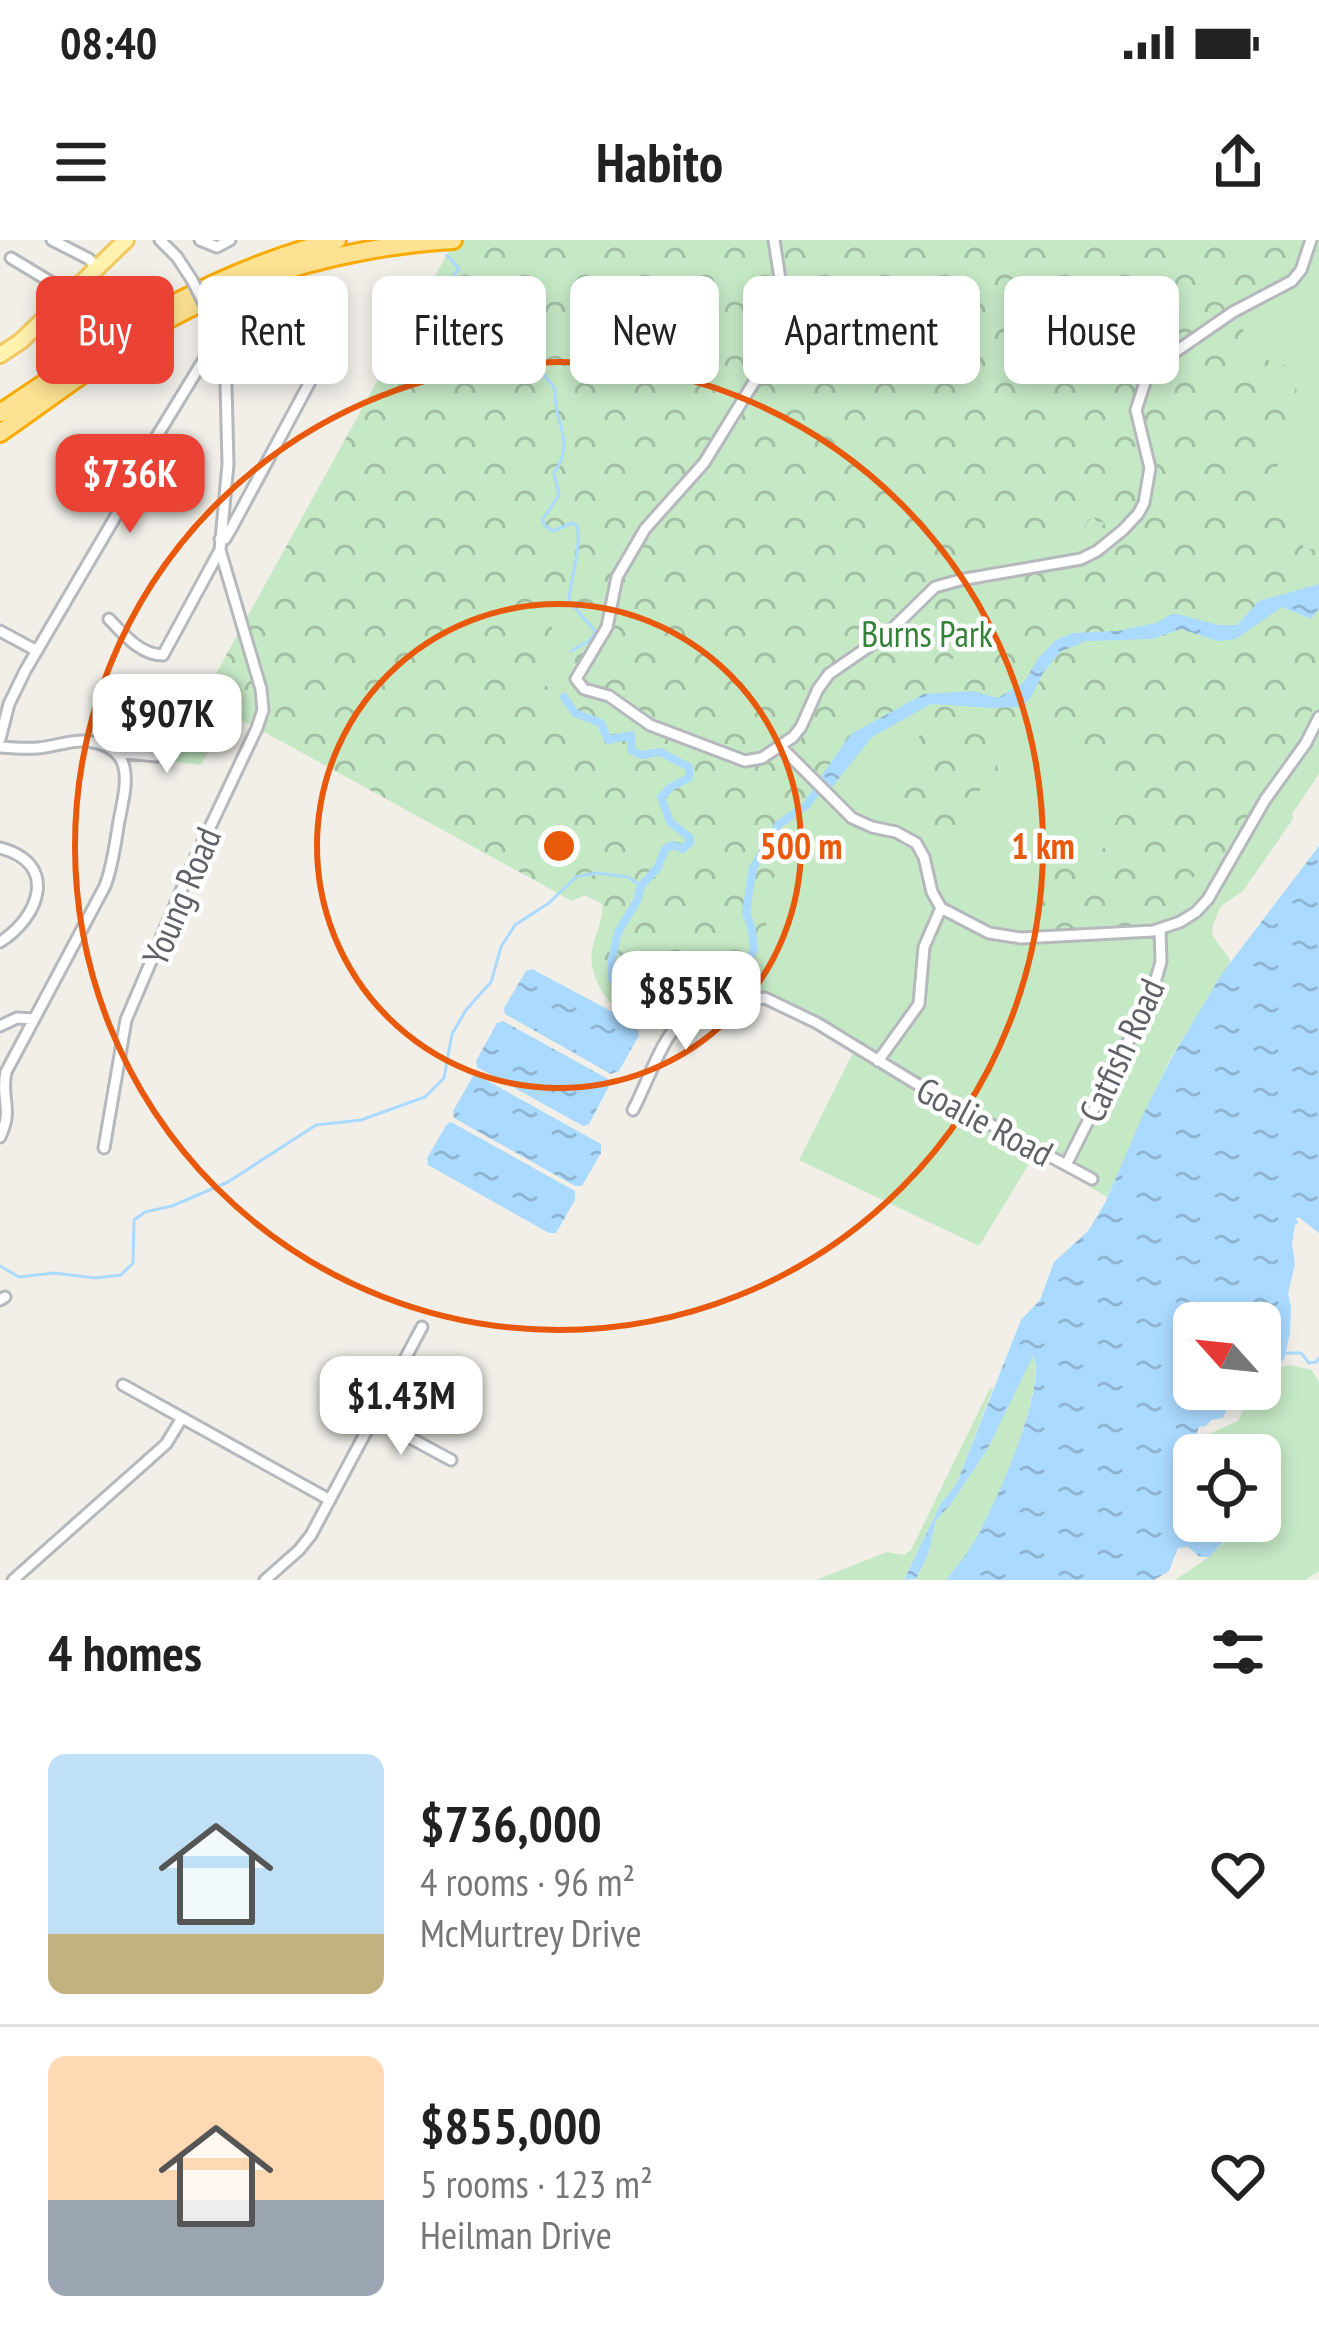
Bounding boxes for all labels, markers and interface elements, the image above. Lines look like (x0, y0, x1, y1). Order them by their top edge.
text: 08:40 (60, 13, 157, 71)
text: Habito (596, 127, 723, 197)
icon: menu (48, 129, 114, 195)
icon: share (1205, 129, 1271, 195)
chip: Buy (36, 276, 174, 384)
chip: Rent (198, 276, 348, 384)
chip: Filters (372, 276, 546, 384)
chip: New (570, 276, 719, 384)
chip: Apartment (743, 276, 980, 384)
chip: House (1004, 276, 1179, 384)
pin: $736K (46, 434, 214, 536)
text: $736K (83, 447, 177, 498)
park label: Burns Park (861, 610, 993, 657)
pin: $907K (83, 674, 251, 776)
text: $907K (120, 687, 214, 738)
street label: Young Road (131, 820, 231, 972)
text: 500 m (760, 822, 842, 869)
text: 1 km (1011, 822, 1075, 869)
centre of rings (538, 825, 580, 867)
pin: $855K (602, 951, 770, 1053)
text: $855K (639, 964, 733, 1015)
street label: Catfish Road (1067, 971, 1175, 1129)
street label: Goalie Road (909, 1066, 1061, 1176)
north arrow (1173, 1302, 1281, 1410)
map controls (1173, 1302, 1281, 1542)
pin: $1.43M (303, 1356, 499, 1458)
text: $1.43M (347, 1369, 455, 1420)
button: locate (1173, 1434, 1281, 1542)
text: 4 homes (48, 1619, 202, 1685)
icon: filters (1205, 1619, 1271, 1685)
text: $736,000 (420, 1790, 602, 1856)
icon: home (144, 1802, 288, 1946)
icon: heart (1205, 1841, 1271, 1907)
text: 4 rooms · 96 m² (420, 1856, 635, 1907)
text: McMurtrey Drive (420, 1907, 642, 1958)
text: $855,000 (420, 2092, 602, 2158)
icon: home (144, 2104, 288, 2248)
icon: heart (1205, 2143, 1271, 2209)
text: 5 rooms · 123 m² (420, 2158, 653, 2209)
text: Heilman Drive (420, 2209, 612, 2260)

